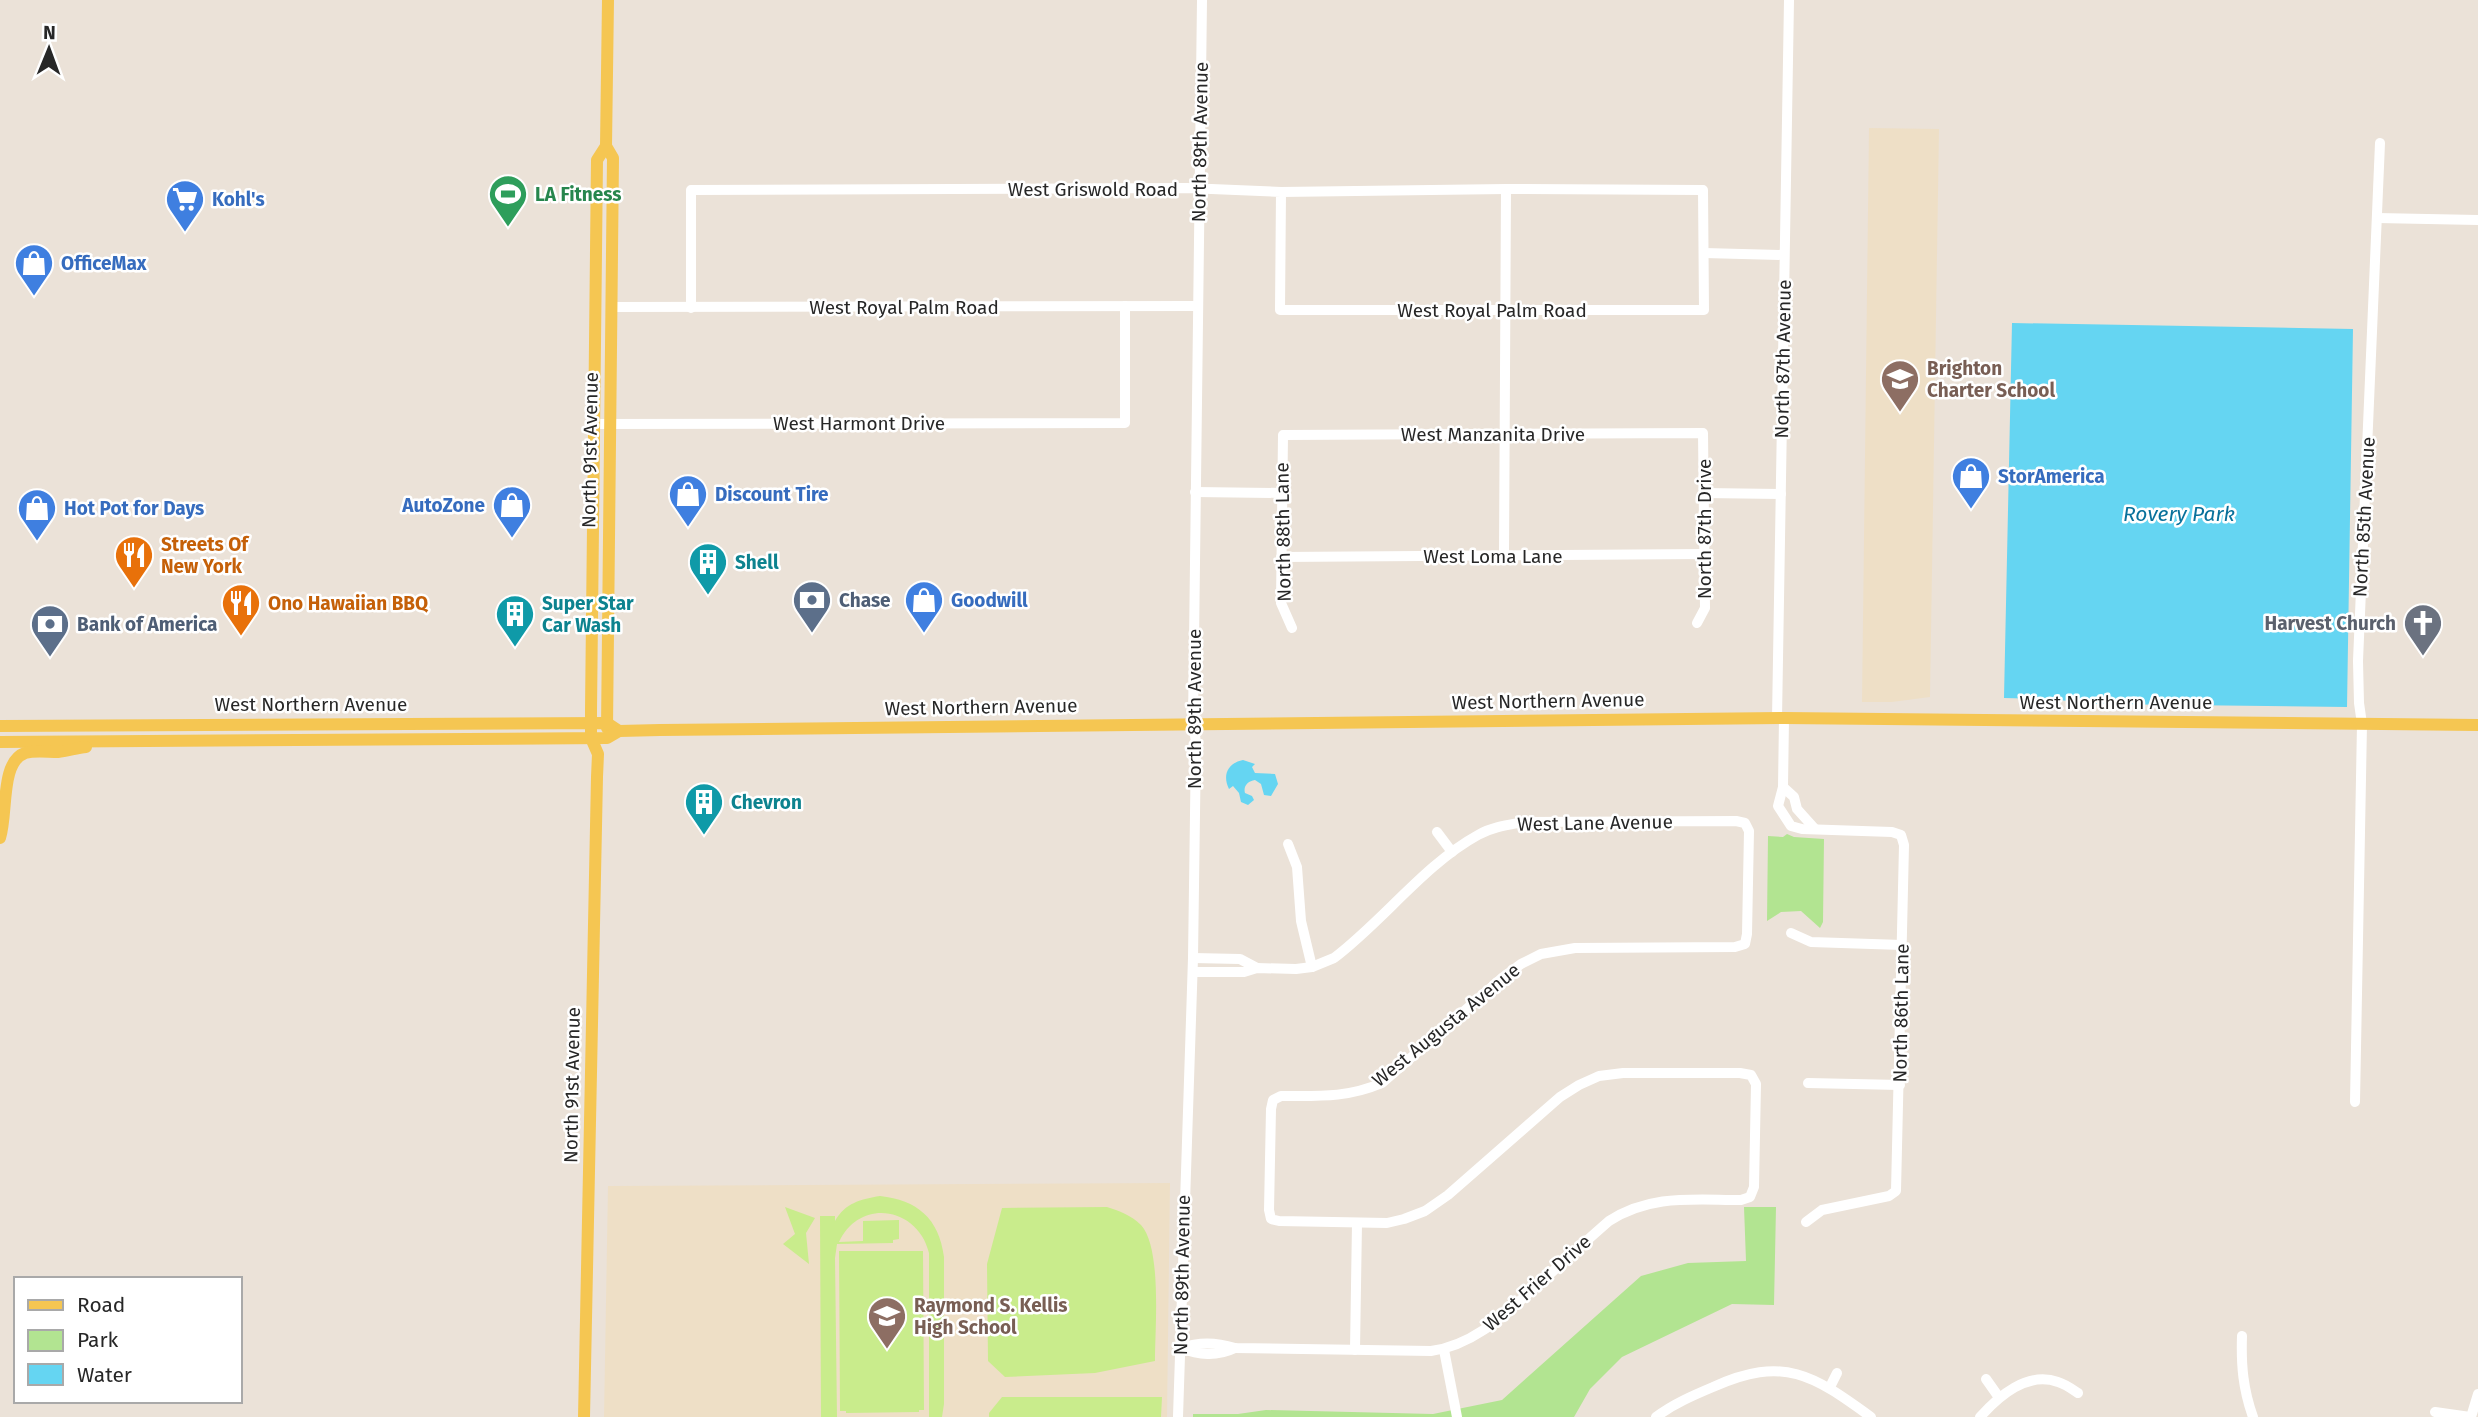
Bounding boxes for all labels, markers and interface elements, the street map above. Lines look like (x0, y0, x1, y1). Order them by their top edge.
north arrow (14, 14, 84, 84)
text: N (43, 21, 56, 44)
street label: North 89th Avenue (1187, 61, 1213, 223)
sports icon: LA Fitness (487, 173, 529, 228)
supermarket icon: Kohl's (164, 178, 206, 233)
street label: West Griswold Road (1008, 178, 1178, 201)
place label: LA Fitness (535, 183, 622, 206)
place label: Kohl's (212, 188, 265, 211)
shop icon: OfficeMax (13, 242, 55, 297)
place label: OfficeMax (61, 252, 147, 275)
street label: North 87th Avenue (1770, 279, 1796, 439)
street label: West Royal Palm Road (809, 296, 999, 319)
street label: West Royal Palm Road (1397, 299, 1587, 322)
place label: Brighton Charter School (1927, 357, 2055, 402)
school or university icon: Brighton Charter School (1879, 358, 1921, 413)
street label: North 91st Avenue (577, 372, 603, 528)
street label: West Harmont Drive (773, 412, 945, 435)
street label: West Manzanita Drive (1401, 423, 1585, 446)
street label: North 85th Avenue (2348, 436, 2380, 598)
shop icon: StorAmerica (1950, 455, 1992, 510)
street label: North 87th Drive (1693, 459, 1716, 599)
street label: North 88th Lane (1270, 462, 1296, 602)
place label: StorAmerica (1998, 465, 2105, 488)
shop icon: Discount Tire (667, 473, 709, 528)
place label: Discount Tire (715, 483, 829, 506)
shop icon: AutoZone (491, 484, 533, 539)
shop icon: Hot Pot for Days (16, 487, 58, 542)
place label: AutoZone (401, 494, 485, 517)
place label: Hot Pot for Days (64, 497, 204, 520)
water label: Rovery Park (2123, 501, 2235, 527)
place label: Streets Of New York (161, 533, 250, 578)
restaurant icon: Streets Of New York (113, 534, 155, 589)
building icon: Shell (687, 541, 729, 596)
street label: West Loma Lane (1423, 545, 1563, 568)
place label: Shell (735, 551, 779, 574)
bank icon: Chase (791, 579, 833, 634)
shop icon: Goodwill (903, 579, 945, 634)
restaurant icon: Ono Hawaiian BBQ (220, 582, 262, 637)
place label: Chase (839, 589, 891, 612)
place label: Goodwill (951, 589, 1028, 612)
place label: Ono Hawaiian BBQ (268, 592, 429, 615)
place label: Super Star Car Wash (542, 592, 634, 637)
building icon: Super Star Car Wash (494, 593, 536, 648)
church icon: Harvest Church (2402, 602, 2444, 657)
bank icon: Bank of America (29, 603, 71, 658)
place label: Harvest Church (2265, 612, 2396, 635)
place label: Bank of America (77, 613, 218, 636)
street label: North 89th Avenue (1183, 629, 1206, 789)
street label: West Northern Avenue (1451, 688, 1645, 714)
street label: West Northern Avenue (2020, 691, 2212, 714)
street label: West Northern Avenue (215, 693, 407, 716)
street label: West Northern Avenue (884, 694, 1078, 720)
building icon: Chevron (683, 781, 725, 836)
place label: Chevron (731, 791, 802, 814)
street label: West Lane Avenue (1517, 810, 1673, 836)
street label: North 86th Lane (1888, 943, 1914, 1083)
street label: West Augusta Avenue (1368, 958, 1524, 1092)
street label: North 91st Avenue (559, 1007, 585, 1163)
street label: North 89th Avenue (1169, 1194, 1195, 1356)
street label: West Frier Drive (1478, 1230, 1596, 1336)
legend (14, 1277, 242, 1403)
text: Road (77, 1292, 125, 1318)
place label: Raymond S. Kellis High School (914, 1294, 1067, 1339)
school or university icon: Raymond S. Kellis High School (866, 1295, 908, 1350)
text: Park (77, 1327, 119, 1353)
text: Water (77, 1362, 132, 1388)

